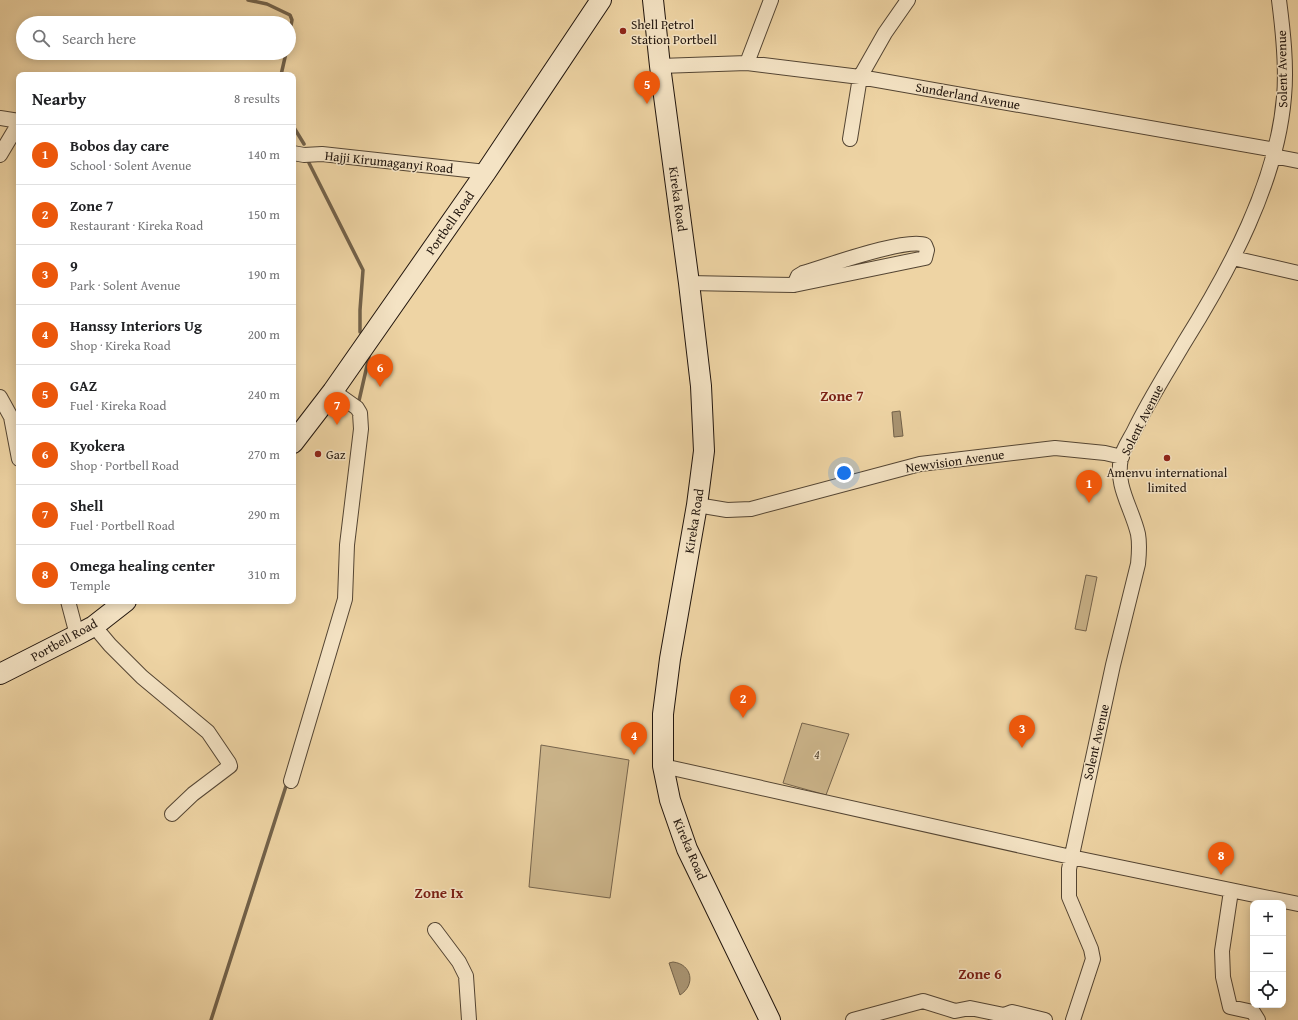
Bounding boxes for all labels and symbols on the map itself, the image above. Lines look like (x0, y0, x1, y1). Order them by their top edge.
place label: Shell Petrol Station Portbell (631, 15, 717, 49)
marker: Shell Petrol Station Portbell (618, 26, 628, 36)
street label: Solent Avenue (1272, 30, 1292, 108)
pin: 5 (634, 71, 660, 104)
street label: Sunderland Avenue (914, 77, 1022, 115)
street label: Hajji Kirumaganyi Road (324, 146, 454, 178)
street label: Kireka Road (664, 165, 692, 233)
street label: Portbell Road (421, 187, 479, 259)
pin: 6 (367, 354, 393, 387)
street label: Solent Avenue (1116, 381, 1168, 459)
district label: Zone 7 (820, 385, 864, 406)
pin: 7 (324, 392, 350, 425)
place label: Gaz (326, 445, 346, 464)
street label: Newvision Avenue (904, 445, 1006, 477)
marker: Gaz (313, 449, 323, 459)
marker: Amenvu international limited (1162, 453, 1172, 463)
your location (834, 463, 854, 483)
place label: Amenvu international limited (1107, 463, 1228, 497)
pin: 1 (1076, 470, 1102, 503)
street label: Kireka Road (679, 487, 709, 555)
street label: Portbell Road (27, 614, 101, 666)
pin: 2 (730, 685, 756, 718)
street label: Solent Avenue (1078, 702, 1114, 782)
pin: 3 (1009, 715, 1035, 748)
pin: 4 (621, 722, 647, 755)
park label: 4 (814, 745, 820, 764)
street label: Kireka Road (668, 815, 712, 883)
pin: 8 (1208, 842, 1234, 875)
district label: Zone Ix (415, 882, 463, 903)
district label: Zone 6 (958, 963, 1002, 984)

